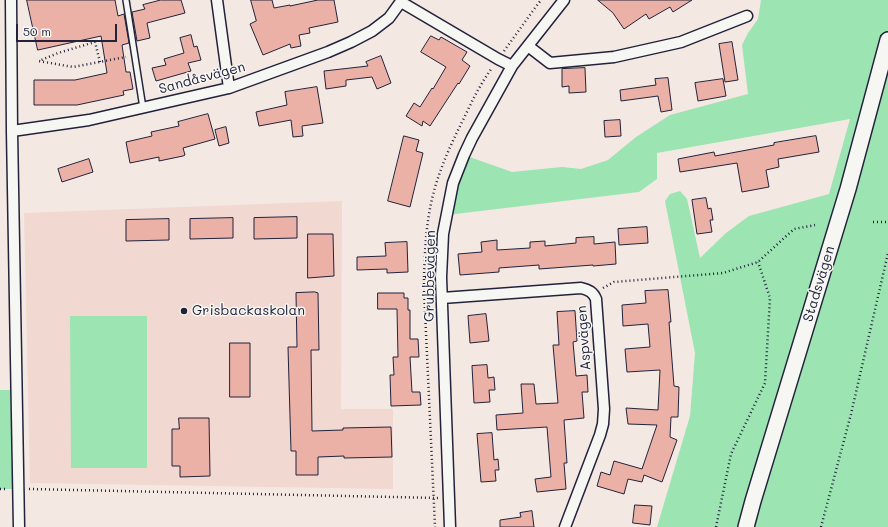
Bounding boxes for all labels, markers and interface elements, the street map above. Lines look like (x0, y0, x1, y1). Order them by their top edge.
scale bar (18, 16, 119, 42)
text: 50 m (23, 23, 51, 39)
street label: Sandåsvägen (157, 58, 247, 98)
street label: Grubbevägen (421, 230, 439, 322)
street label: Stadsvägen (799, 244, 839, 324)
place label: Grisbackaskolan (192, 303, 305, 319)
street label: Aspvägen (573, 305, 595, 371)
marker: Grisbackaskolan (179, 306, 189, 316)

